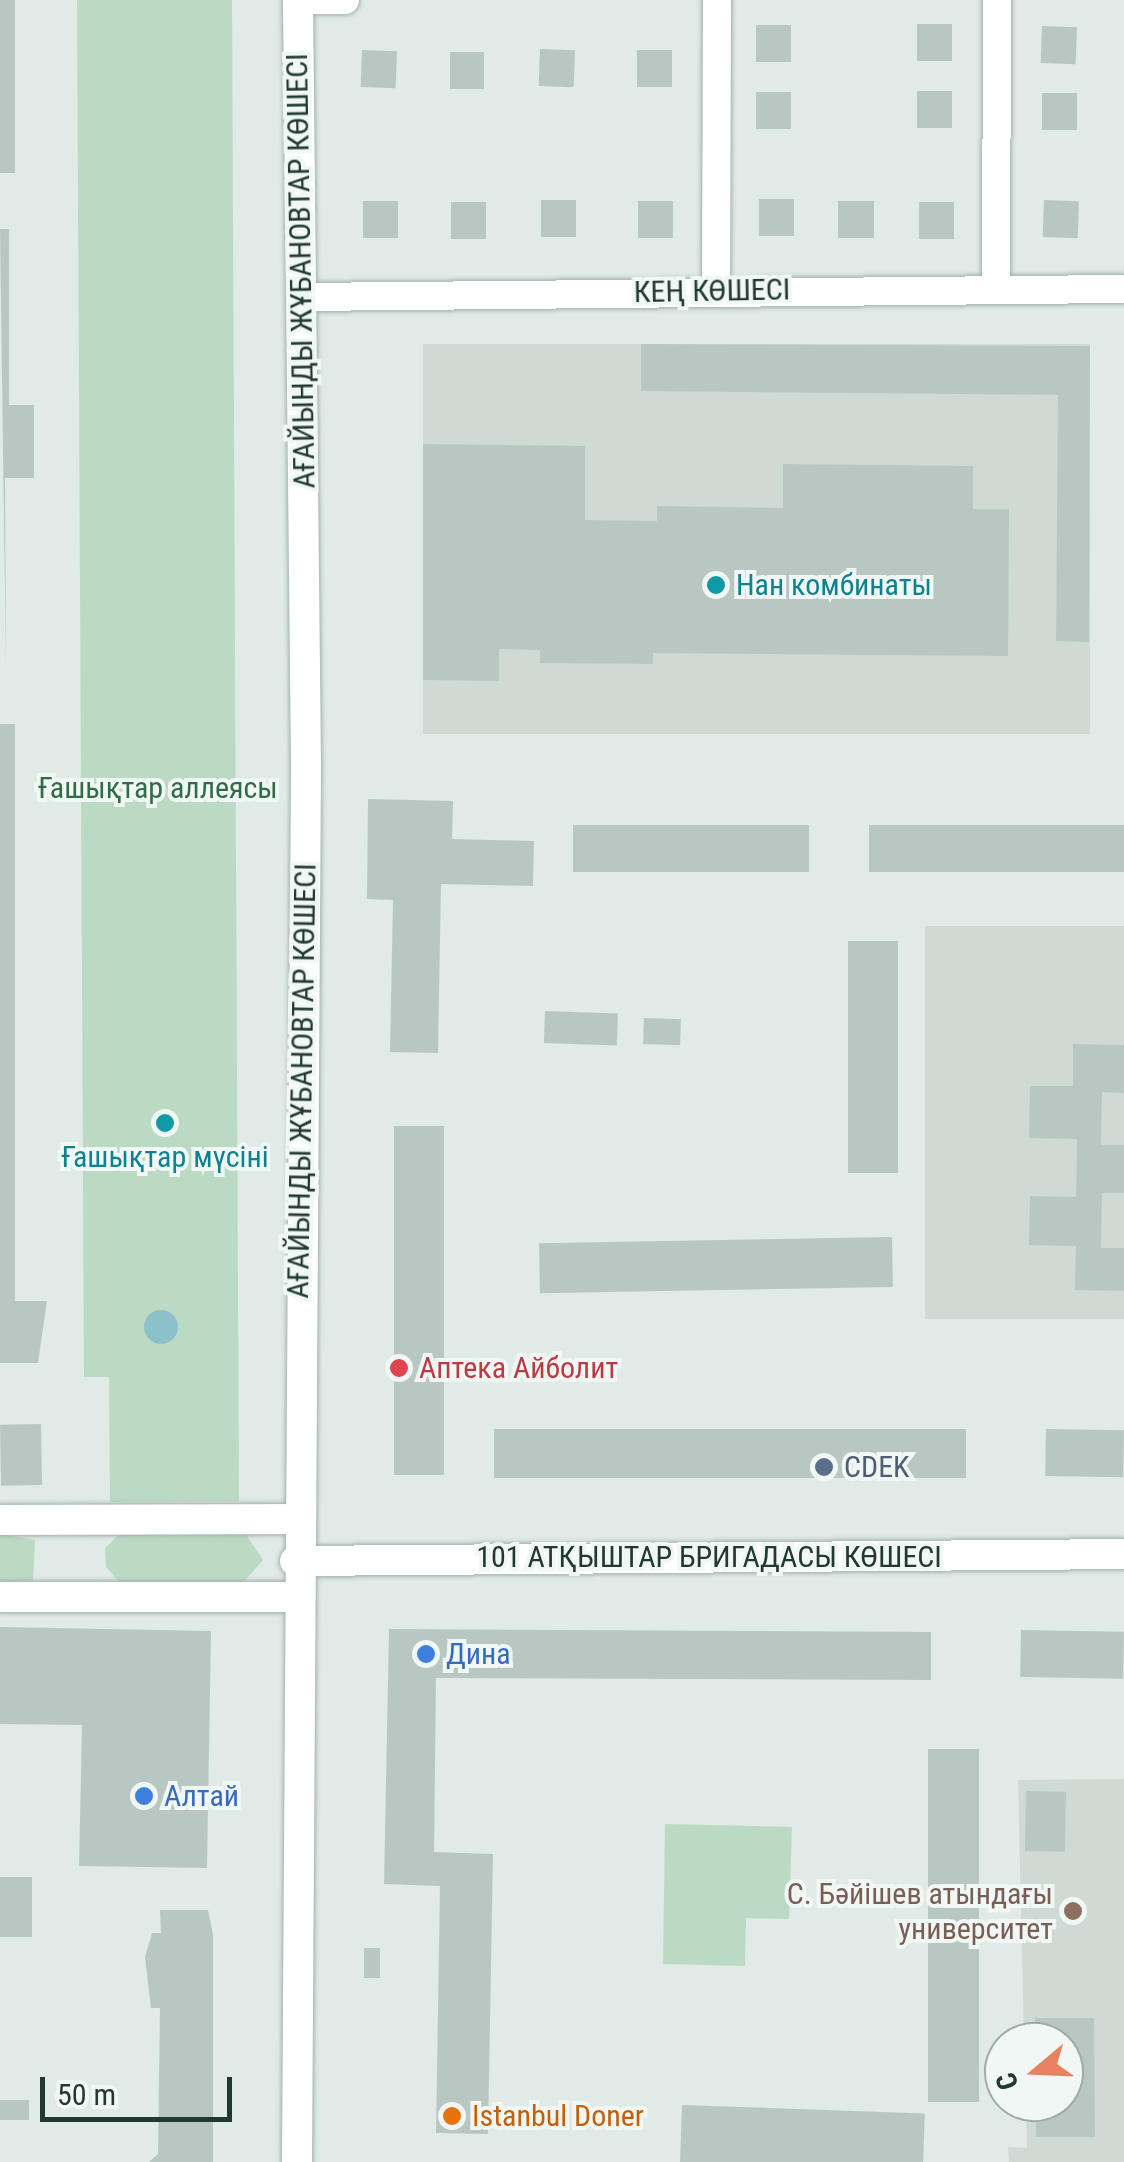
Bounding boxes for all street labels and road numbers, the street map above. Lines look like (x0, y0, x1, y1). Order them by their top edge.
street label: АҒАЙЫНДЫ ЖҰБАНОВТАР КӨШЕСІ (279, 53, 323, 489)
street label: КЕҢ КӨШЕСІ (633, 272, 791, 310)
street label: АҒАЙЫНДЫ ЖҰБАНОВТАР КӨШЕСІ (280, 863, 324, 1299)
street label: 101 АТҚЫШТАР БРИГАДАСЫ КӨШЕСІ (476, 1539, 942, 1575)

